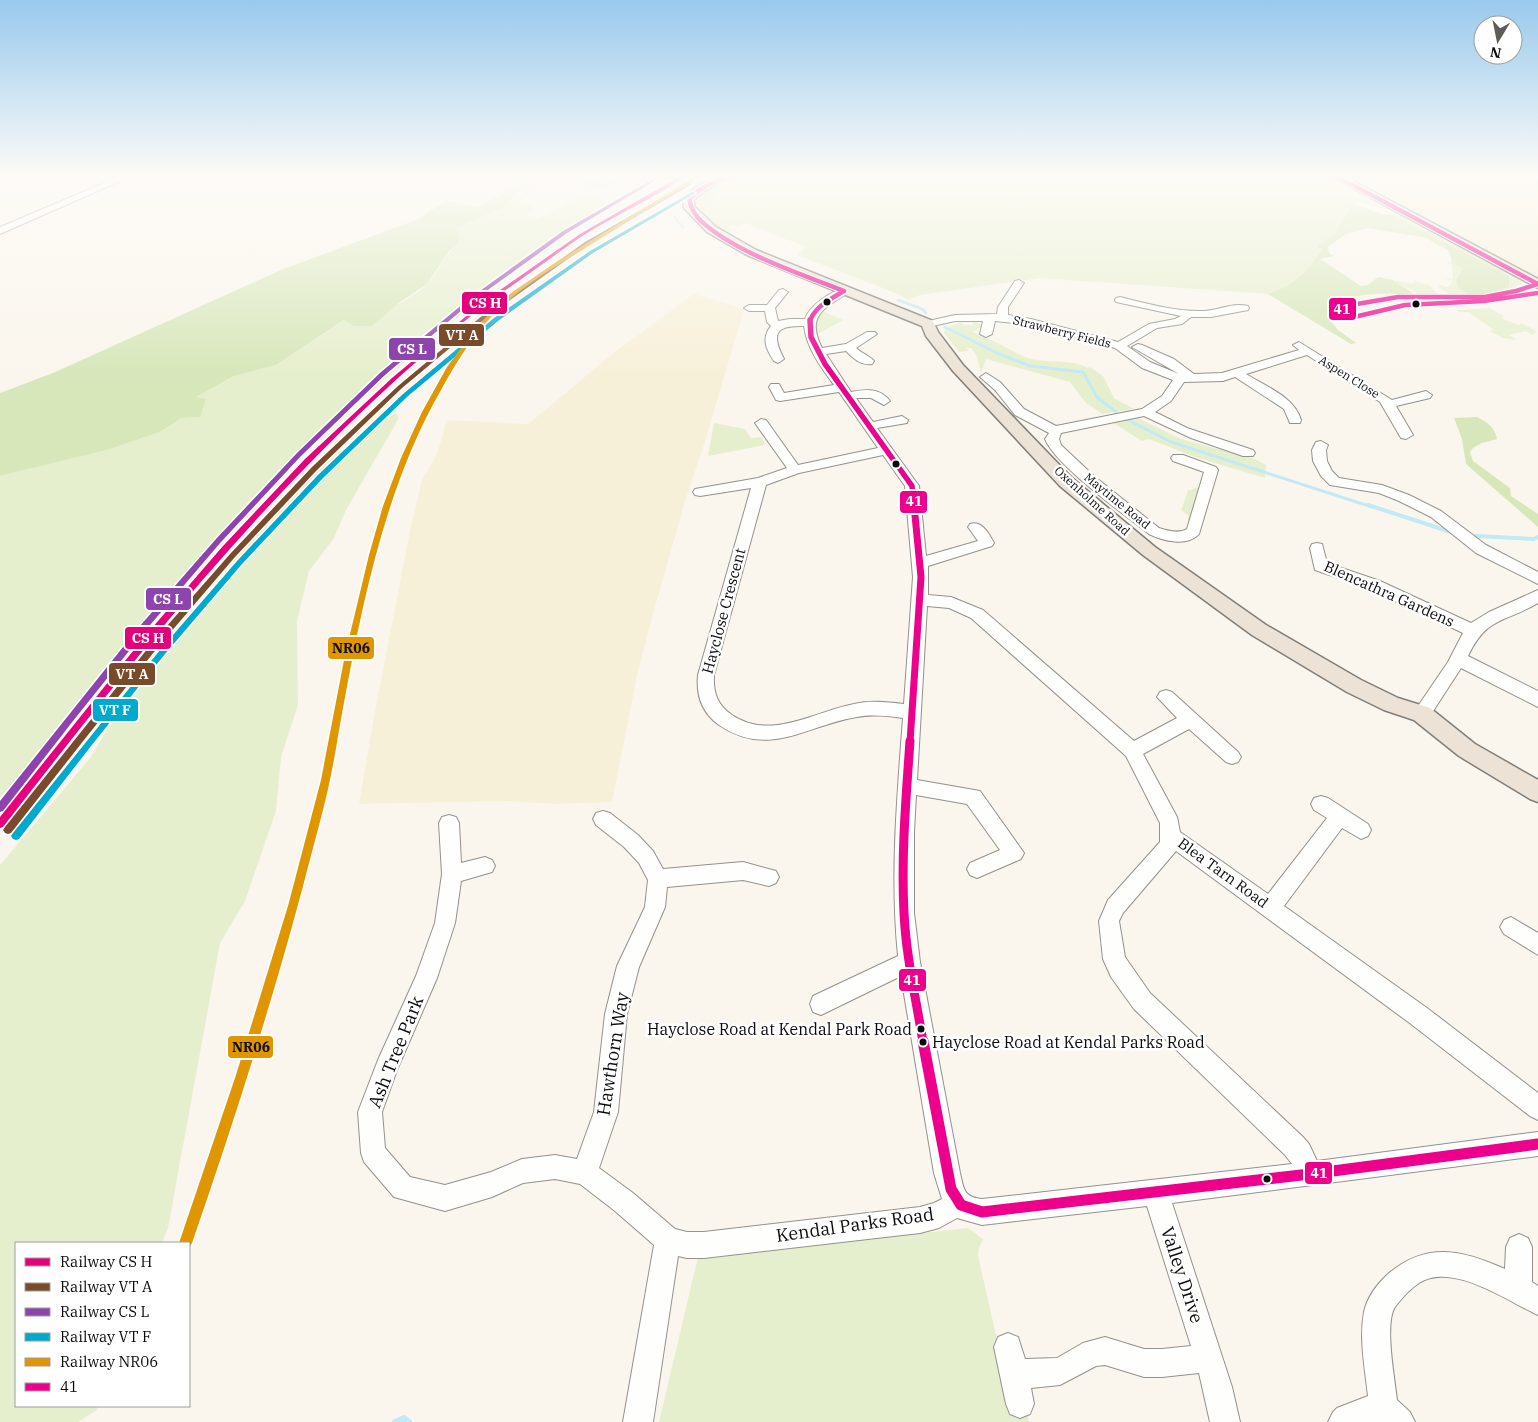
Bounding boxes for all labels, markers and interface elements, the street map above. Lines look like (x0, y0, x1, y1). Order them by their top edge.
north arrow (1473, 15, 1523, 65)
text: N (1489, 43, 1503, 63)
line badge: CS H (461, 291, 508, 315)
text: CS H (469, 294, 501, 312)
unlabelled marker (822, 297, 832, 307)
line badge: 41 (1328, 297, 1357, 321)
unlabelled marker (1411, 299, 1421, 309)
text: 41 (1334, 300, 1350, 318)
street label: Strawberry Fields (1012, 312, 1113, 351)
line badge: VT A (438, 323, 485, 347)
text: VT A (446, 326, 479, 344)
line badge: CS L (388, 337, 436, 361)
text: CS L (397, 340, 427, 358)
street label: Aspen Close (1316, 352, 1382, 401)
unlabelled marker (891, 459, 901, 469)
street label: Oxenholme Road (1052, 463, 1133, 538)
street label: Maytime Road (1081, 469, 1153, 532)
line badge: 41 (899, 490, 928, 514)
text: 41 (906, 492, 922, 510)
street label: Hayclose Crescent (698, 546, 749, 676)
street label: Blencathra Gardens (1321, 556, 1457, 631)
line badge: CS L (145, 587, 192, 611)
text: CS L (153, 590, 183, 608)
line badge: CS H (124, 626, 172, 650)
text: CS H (132, 629, 164, 647)
line badge: NR06 (327, 636, 375, 660)
text: NR06 (332, 639, 370, 657)
line badge: VT A (108, 662, 156, 686)
text: VT A (116, 665, 149, 683)
line badge: VT F (92, 698, 139, 722)
text: VT F (99, 701, 131, 719)
street label: Blea Tarn Road (1174, 833, 1272, 912)
line badge: 41 (898, 968, 927, 992)
text: 41 (904, 971, 920, 989)
street label: Hawthorn Way (591, 990, 634, 1117)
street label: Ash Tree Park (363, 992, 429, 1111)
place label: Hayclose Road at Kendal Park Road (647, 1019, 912, 1039)
marker: Hayclose Road at Kendal Park Road (916, 1024, 926, 1034)
place label: Hayclose Road at Kendal Parks Road (932, 1032, 1205, 1052)
line badge: NR06 (227, 1035, 274, 1059)
marker: Hayclose Road at Kendal Parks Road (918, 1037, 928, 1047)
text: NR06 (232, 1038, 270, 1056)
line badge: 41 (1304, 1161, 1333, 1185)
text: 41 (1311, 1164, 1327, 1182)
unlabelled marker (1262, 1174, 1272, 1184)
street label: Kendal Parks Road (775, 1202, 935, 1247)
street label: Valley Drive (1156, 1224, 1209, 1326)
legend (15, 1242, 190, 1407)
text: Railway CS H (60, 1252, 152, 1271)
text: Railway VT A (60, 1277, 153, 1296)
text: Railway CS L (60, 1302, 150, 1321)
text: Railway VT F (60, 1327, 151, 1346)
text: Railway NR06 (60, 1352, 158, 1371)
text: 41 (60, 1377, 78, 1396)

